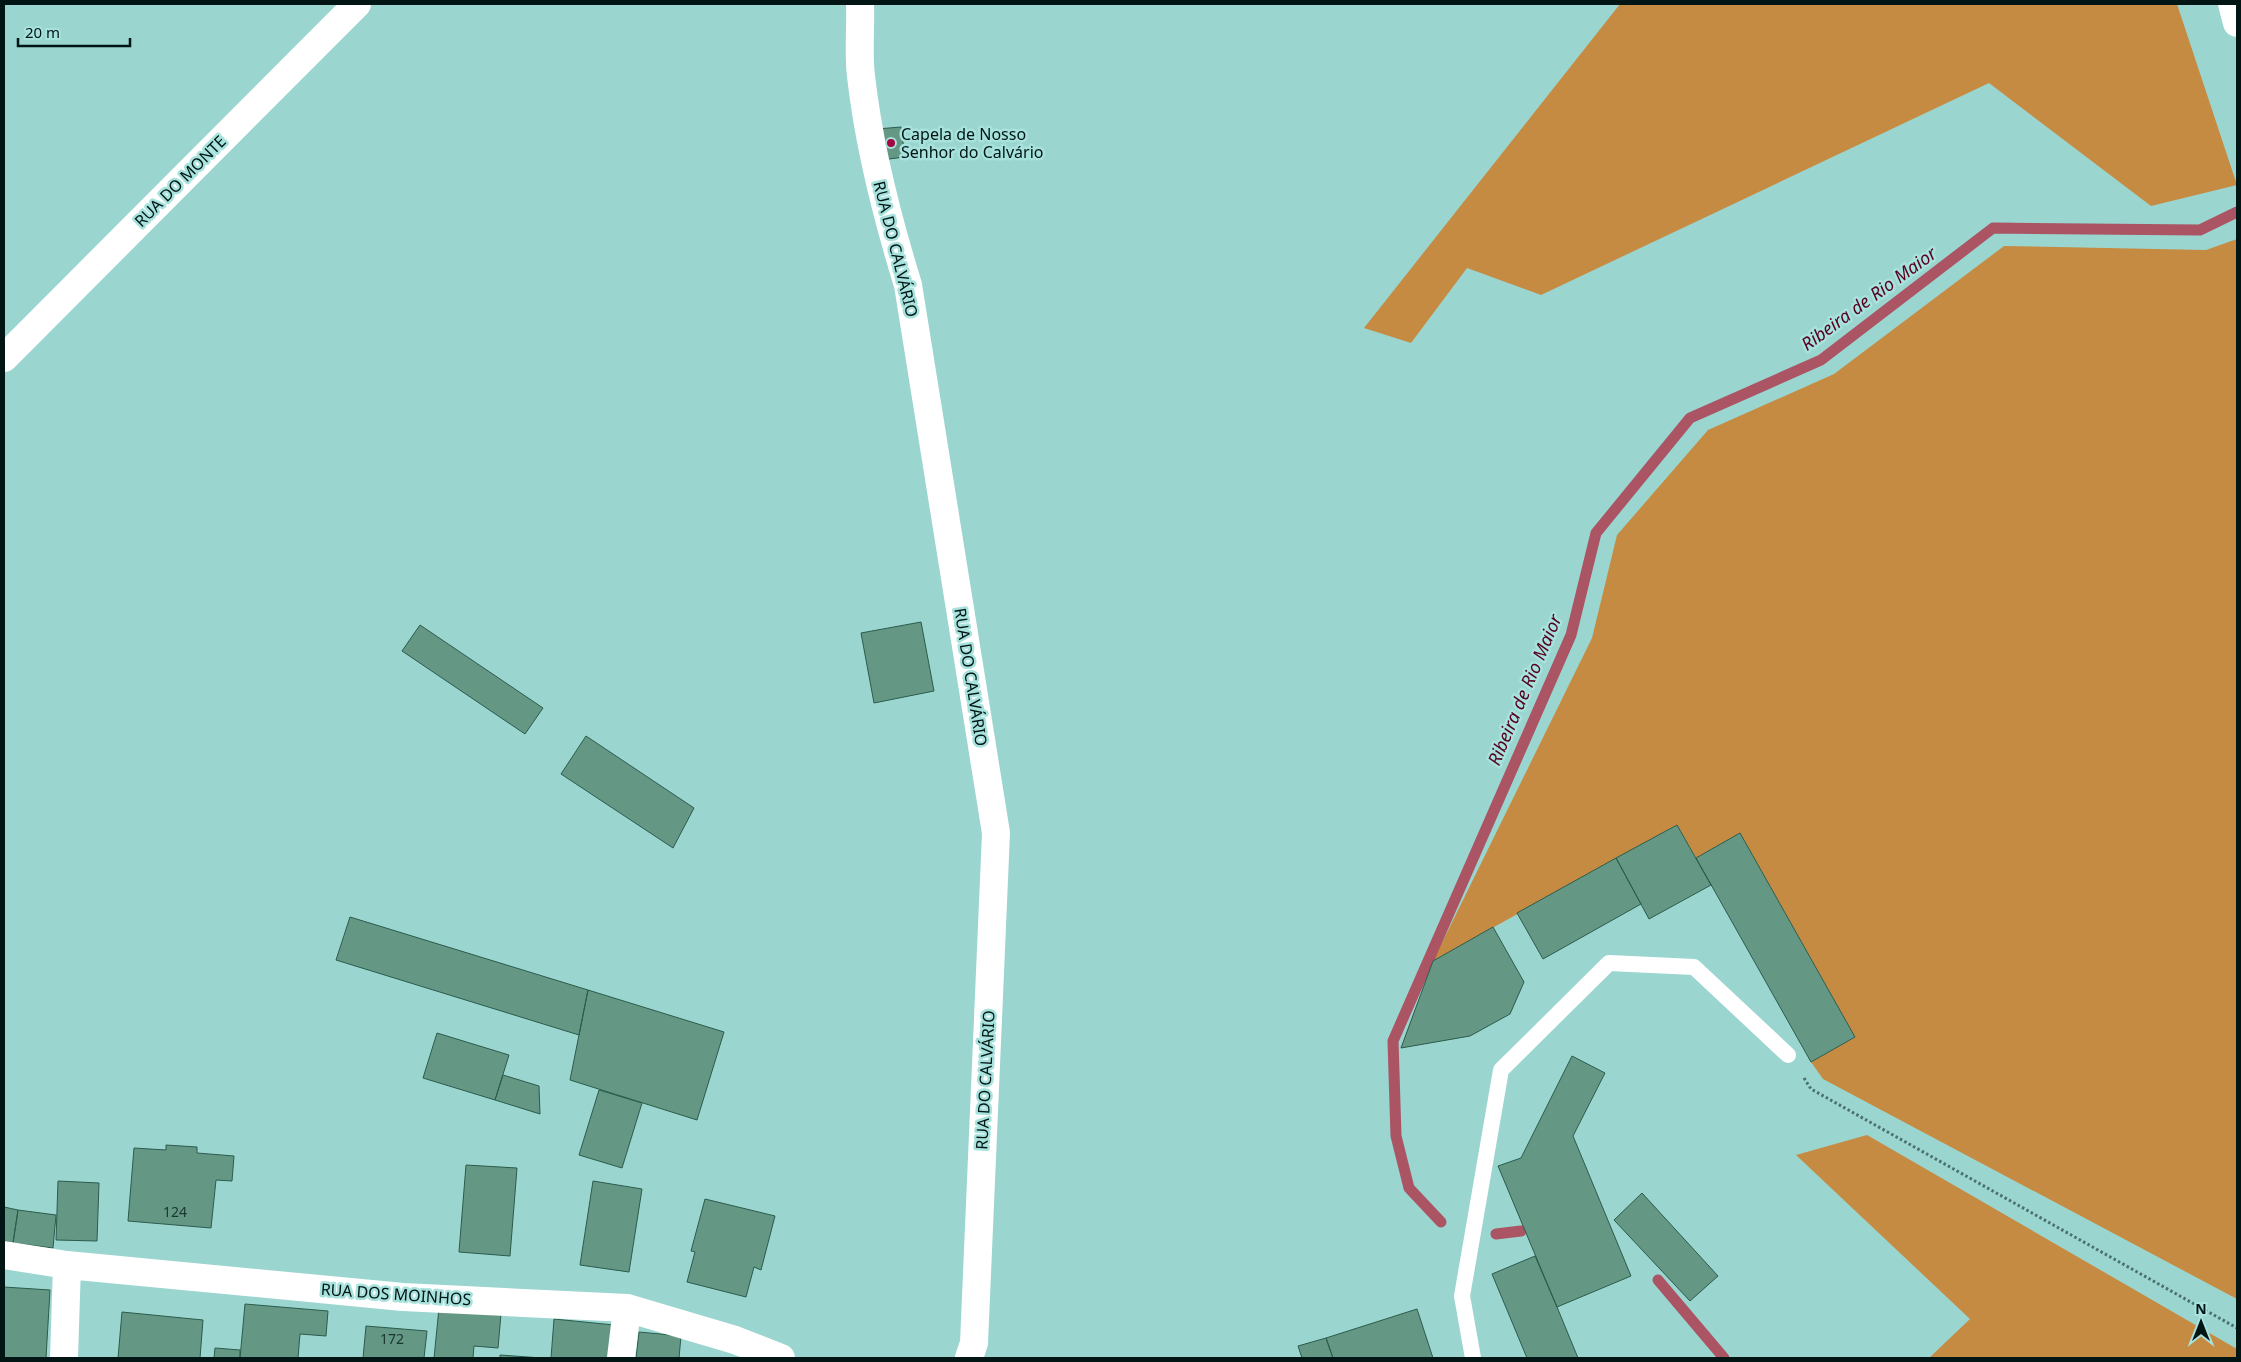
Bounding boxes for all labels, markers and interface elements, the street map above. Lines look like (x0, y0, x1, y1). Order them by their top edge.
scale bar (18, 15, 130, 47)
text: 20 m (25, 22, 60, 42)
place label: Capela de Nosso Senhor do Calvário (901, 123, 1043, 163)
street label: RUA DO MONTE (129, 130, 231, 232)
marker: Capela de Nosso Senhor do Calvário (885, 137, 897, 149)
street label: RUA DO CALVÁRIO (868, 179, 924, 319)
water label: Ribeira de Rio Maior (1796, 240, 1942, 355)
street label: RUA DO CALVÁRIO (949, 606, 993, 748)
water label: Ribeira de Rio Maior (1481, 610, 1567, 769)
street label: RUA DO CALVÁRIO (970, 1010, 1000, 1150)
house number: 124 (163, 1202, 187, 1221)
street label: RUA DOS MOINHOS (320, 1278, 472, 1310)
north arrow (2176, 1297, 2226, 1347)
text: N (2195, 1299, 2207, 1318)
house number: 172 (380, 1329, 404, 1348)

